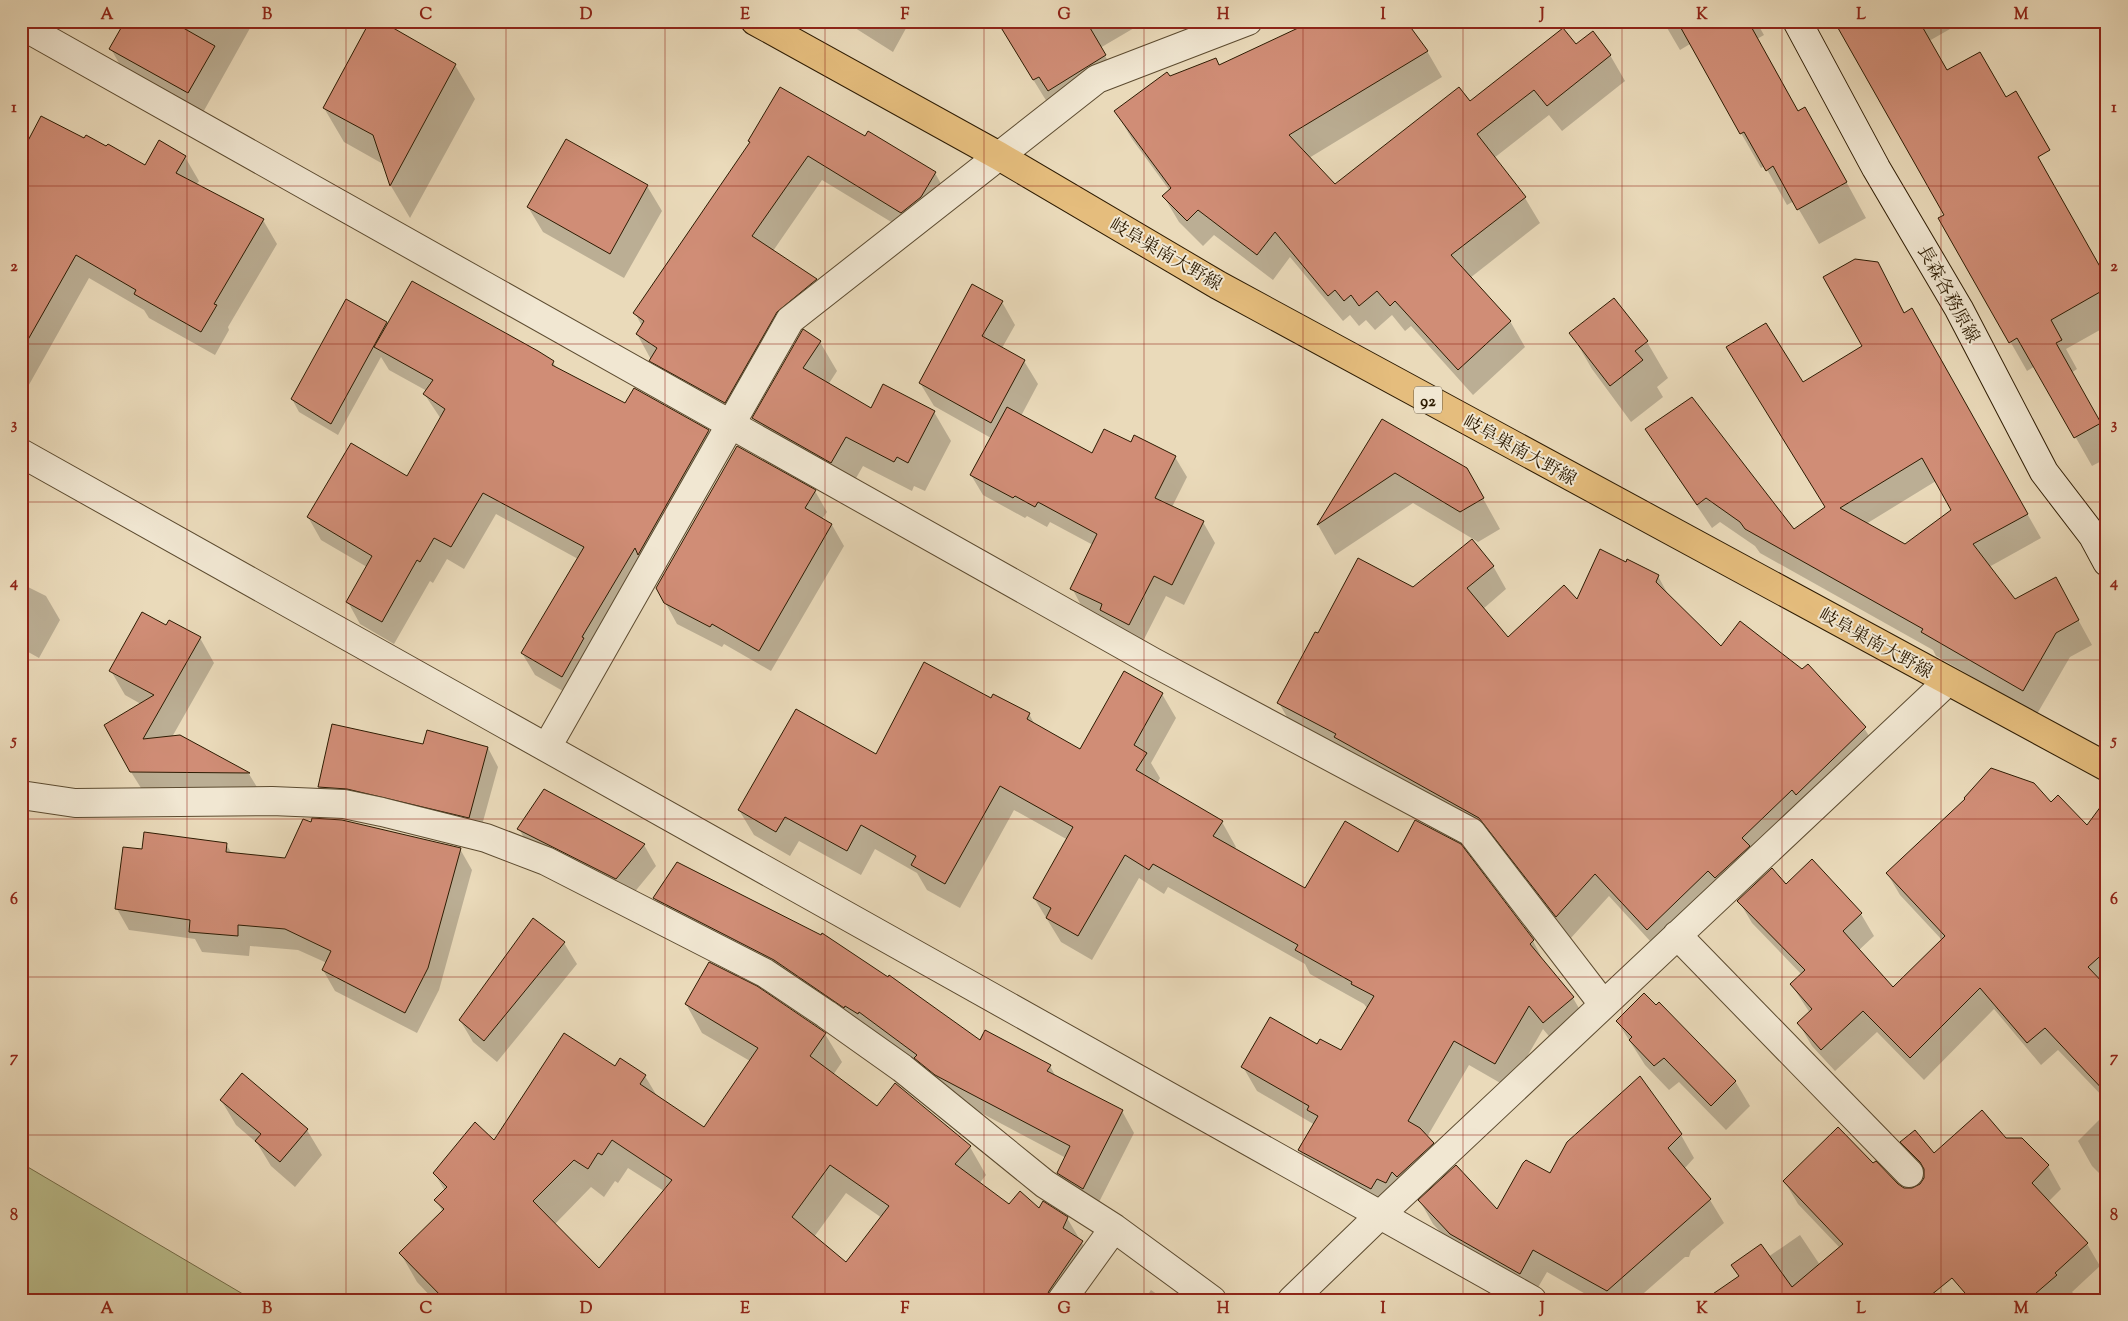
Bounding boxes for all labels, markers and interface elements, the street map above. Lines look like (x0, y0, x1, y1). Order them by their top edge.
text: A (101, 4, 114, 27)
text: B (262, 4, 272, 27)
text: C (420, 4, 433, 27)
text: D (580, 4, 593, 27)
text: E (740, 4, 750, 27)
text: F (901, 4, 910, 27)
text: G (1057, 4, 1071, 27)
text: H (1217, 4, 1230, 27)
text: I (1380, 4, 1386, 27)
text: J (1538, 4, 1545, 27)
text: K (1696, 4, 1708, 27)
text: L (1856, 4, 1866, 27)
text: M (2014, 4, 2029, 27)
text: 1 (11, 97, 17, 120)
text: 1 (2111, 97, 2117, 120)
street label: 岐阜巣南大野線 (1104, 213, 1226, 298)
street label: 長森各務原線 (1910, 241, 1985, 349)
text: 2 (10, 256, 18, 279)
text: 2 (2110, 256, 2118, 279)
road number: 92 (1414, 386, 1442, 414)
street label: 岐阜巣南大野線 (1458, 410, 1580, 494)
text: 3 (11, 414, 18, 437)
text: 3 (2111, 414, 2118, 437)
text: 4 (9, 572, 18, 595)
text: 4 (2109, 572, 2118, 595)
street label: 岐阜巣南大野線 (1814, 603, 1936, 687)
text: 5 (9, 730, 17, 753)
text: 5 (2109, 730, 2117, 753)
text: 6 (10, 889, 18, 912)
text: 6 (2110, 889, 2118, 912)
text: 7 (10, 1047, 19, 1070)
text: 7 (2110, 1047, 2119, 1070)
text: 8 (10, 1205, 18, 1228)
text: 8 (2110, 1205, 2118, 1228)
text: A (101, 1298, 114, 1321)
text: B (262, 1298, 272, 1321)
text: C (420, 1298, 433, 1321)
text: D (580, 1298, 593, 1321)
text: E (740, 1298, 750, 1321)
text: F (901, 1298, 910, 1321)
text: G (1057, 1298, 1071, 1321)
text: H (1217, 1298, 1230, 1321)
text: I (1380, 1298, 1386, 1321)
text: J (1538, 1298, 1545, 1321)
text: K (1696, 1298, 1708, 1321)
text: L (1856, 1298, 1866, 1321)
text: M (2014, 1298, 2029, 1321)

